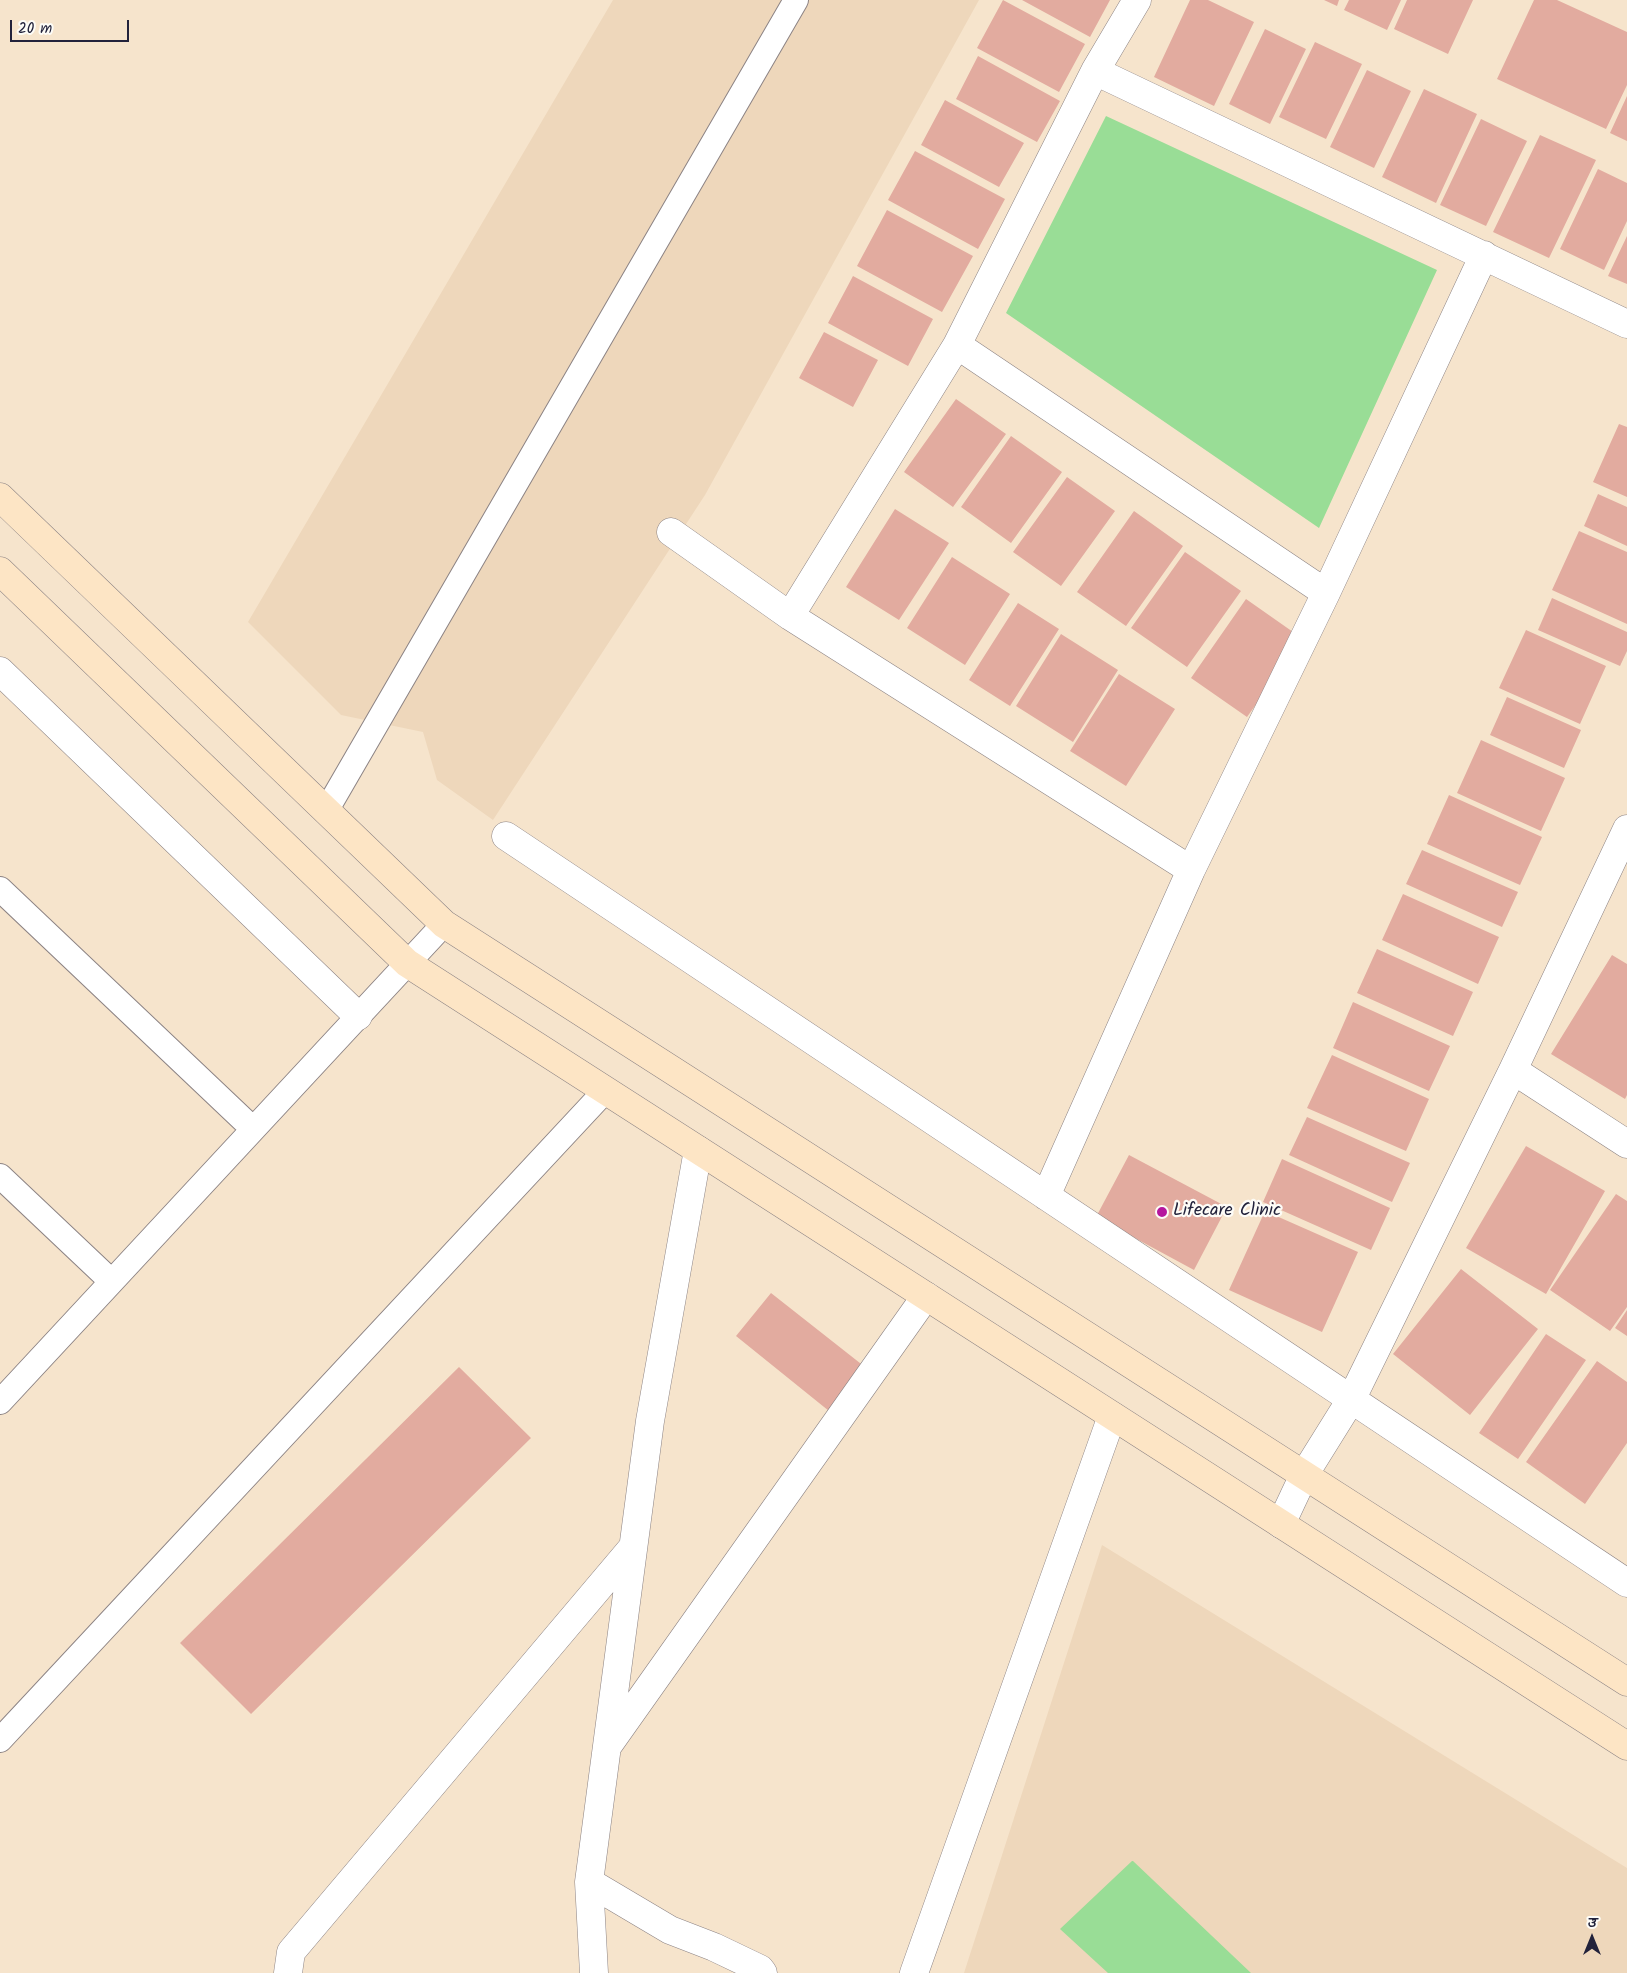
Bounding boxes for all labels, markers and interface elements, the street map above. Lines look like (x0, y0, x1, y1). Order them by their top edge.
scale bar (12, 10, 131, 42)
text: 20 m (18, 17, 52, 41)
place label: Lifecare Clinic (1173, 1201, 1281, 1223)
marker: Lifecare Clinic (1155, 1205, 1169, 1219)
text: उ (1588, 1912, 1596, 1934)
north arrow (1567, 1913, 1617, 1963)

